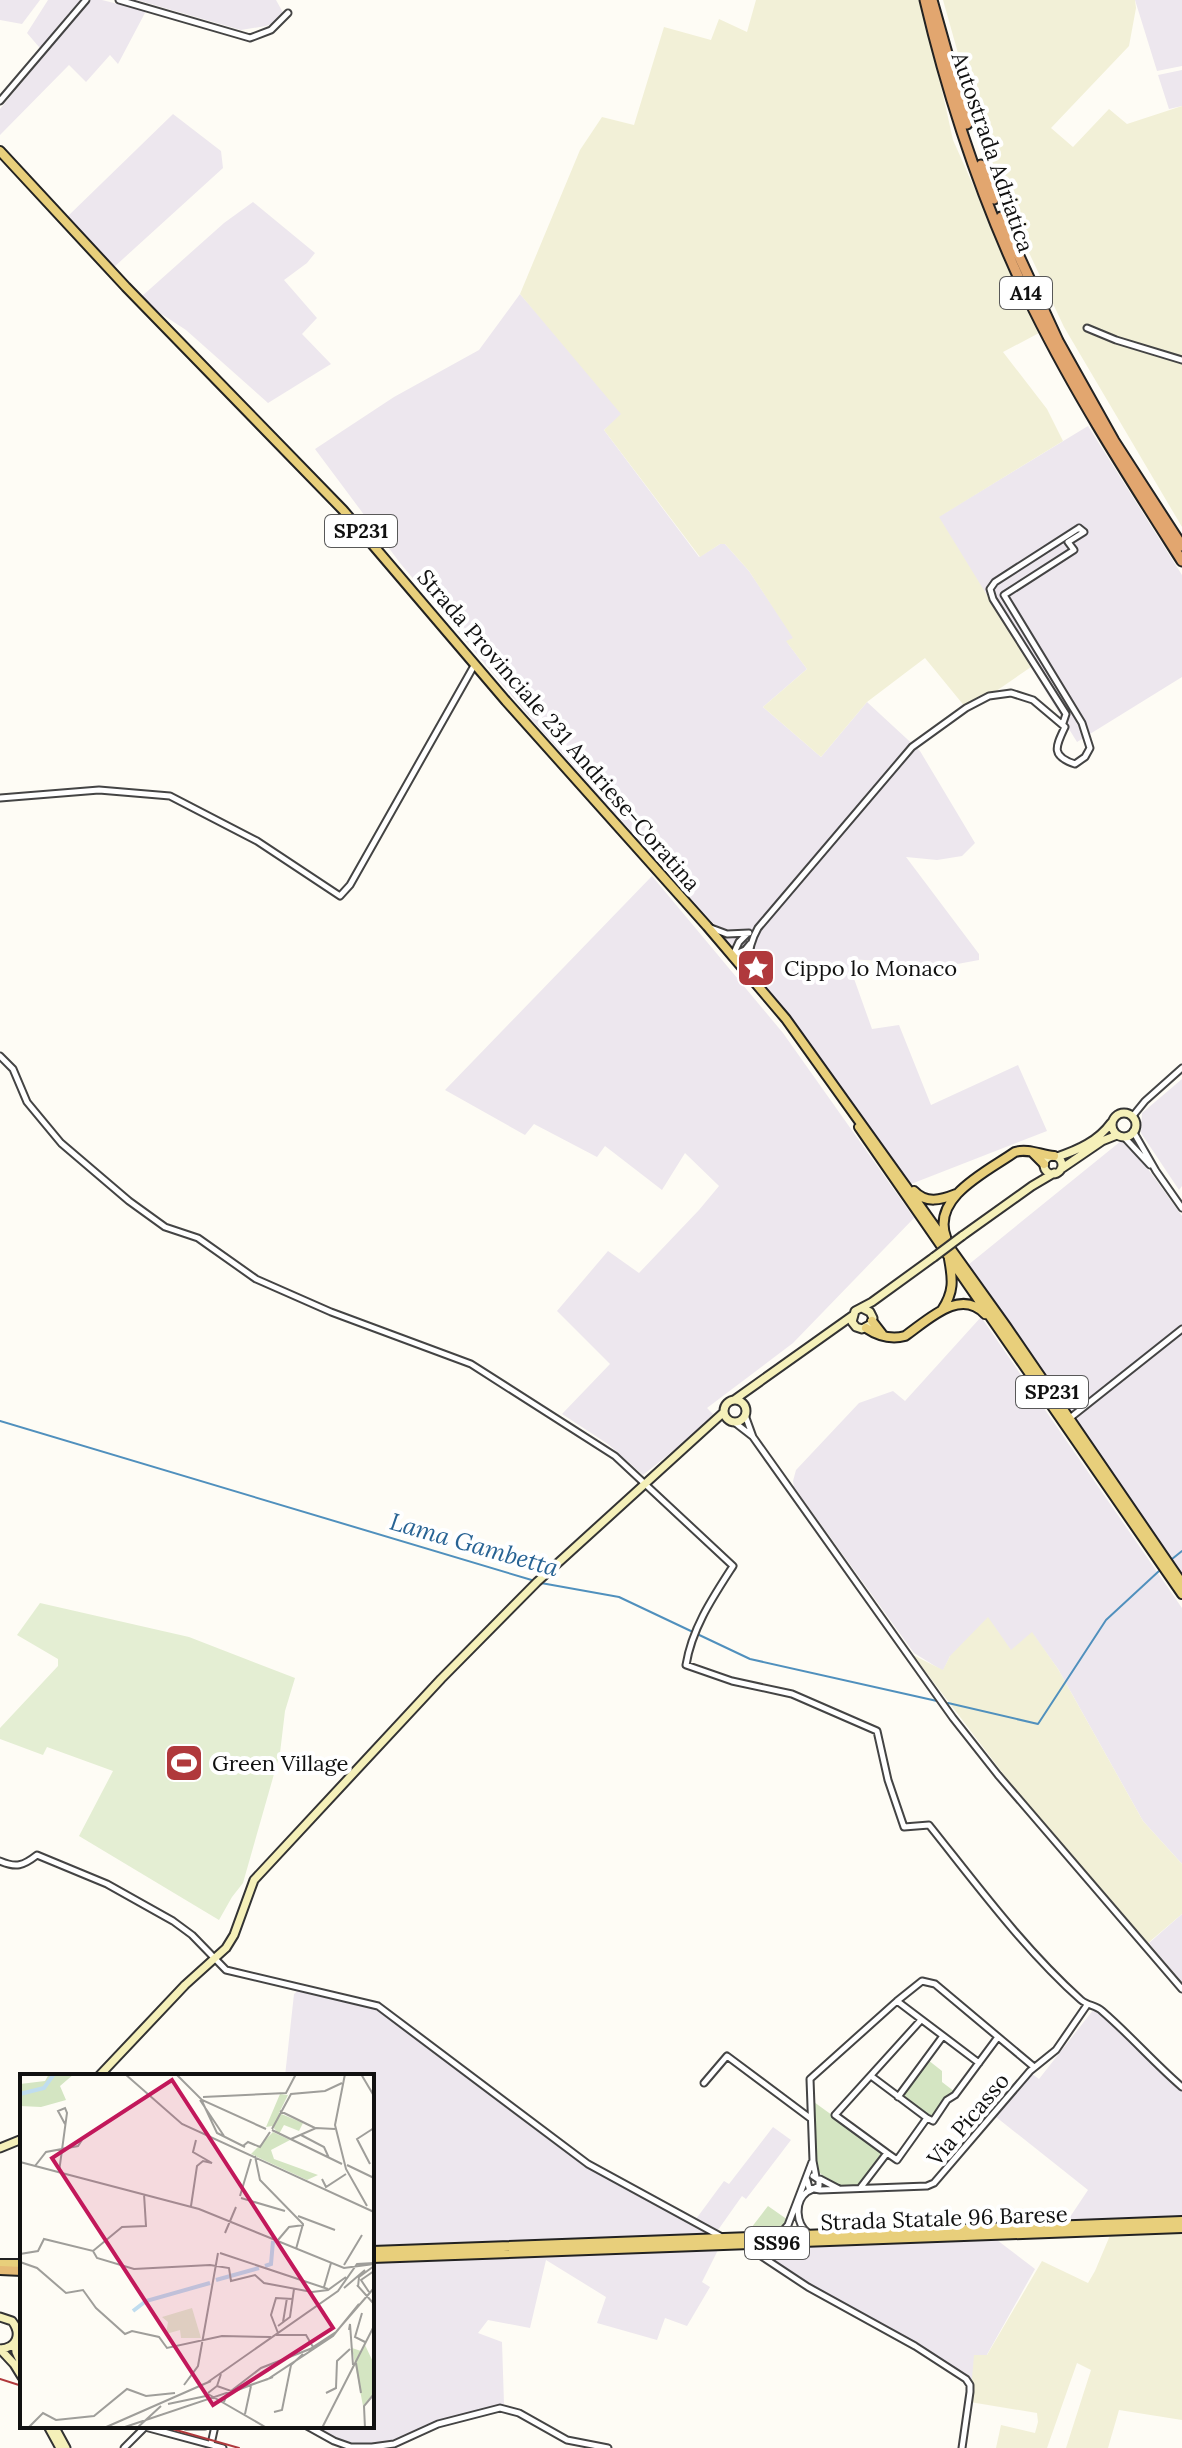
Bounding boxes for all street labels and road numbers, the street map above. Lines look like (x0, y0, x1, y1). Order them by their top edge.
street label: Autostrada Adriatica (945, 47, 1040, 256)
road number: A14 (1000, 277, 1052, 309)
road number: SP231 (325, 515, 397, 547)
street label: Strada Provinciale 231 Andriese-Coratina (411, 563, 707, 897)
road number: SP231 (1016, 1376, 1088, 1408)
street label: Via Picasso (920, 2067, 1015, 2172)
street label: Strada Statale 96 Barese (820, 2200, 1068, 2236)
road number: SS96 (745, 2227, 809, 2259)

